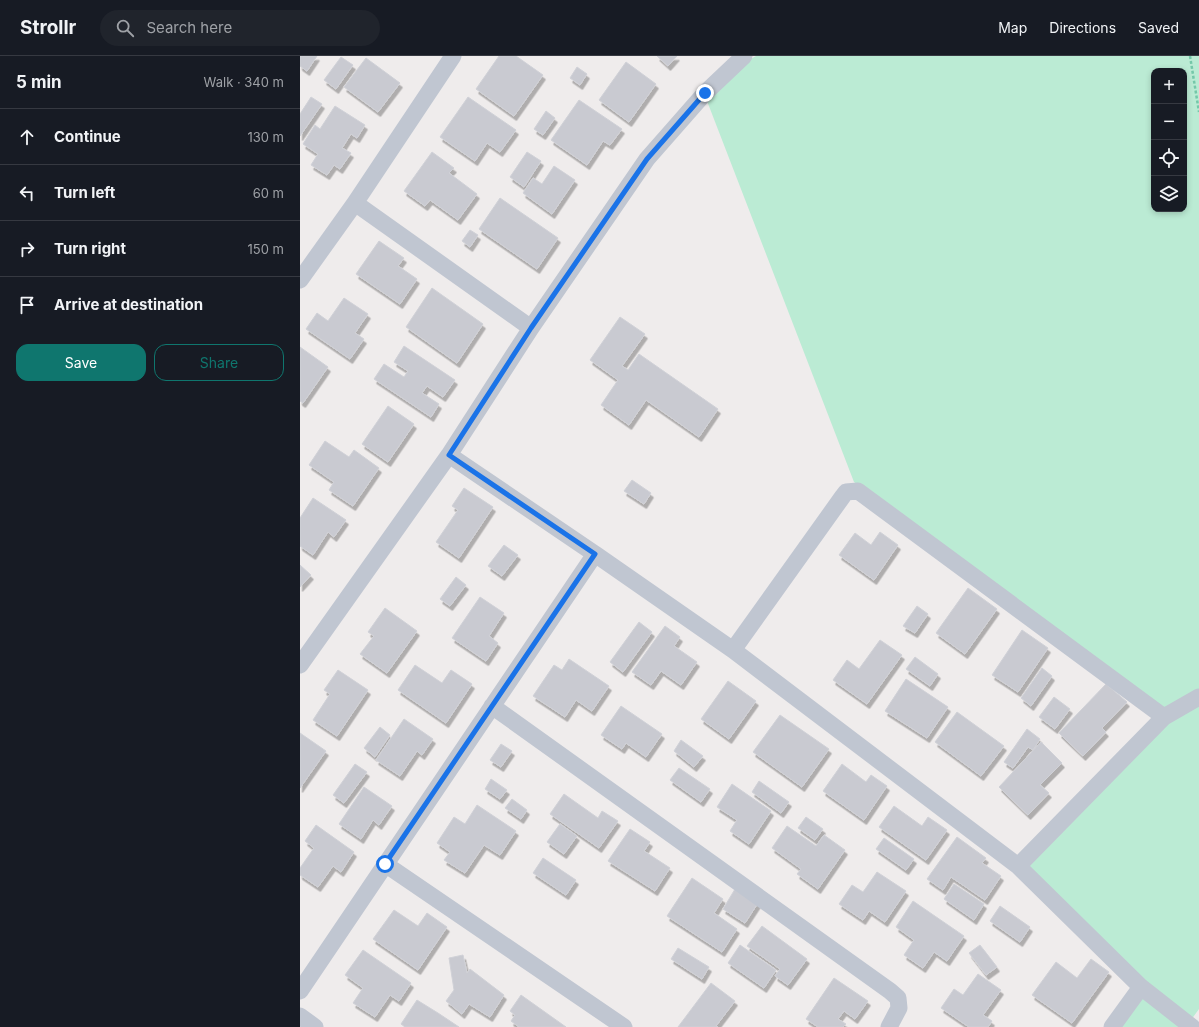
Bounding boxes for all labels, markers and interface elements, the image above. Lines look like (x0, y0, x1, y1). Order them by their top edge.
search box (100, 10, 380, 46)
text: Strollr (20, 16, 76, 39)
icon: search (114, 17, 136, 39)
text: Search here (146, 18, 232, 37)
text: Map (998, 19, 1027, 36)
text: Directions (1049, 19, 1116, 36)
text: Saved (1138, 19, 1179, 36)
map controls (1151, 68, 1187, 212)
button: + (1151, 68, 1187, 104)
text: 5 min (16, 72, 62, 92)
text: Walk · 340 m (204, 74, 284, 90)
route end (696, 84, 714, 102)
button: − (1151, 104, 1187, 140)
icon: ahead (16, 126, 38, 148)
text: Continue (54, 127, 121, 146)
text: 130 m (247, 129, 284, 145)
button: locate (1151, 140, 1187, 176)
button: layers (1151, 176, 1187, 212)
icon: left (16, 182, 38, 204)
text: Turn left (54, 183, 115, 202)
text: 60 m (253, 185, 284, 201)
icon: right (16, 238, 38, 260)
text: Turn right (54, 239, 126, 258)
text: 150 m (248, 241, 284, 257)
icon: arrive (16, 294, 38, 316)
text: Arrive at destination (54, 295, 203, 314)
button: Save (16, 344, 146, 381)
button: Share (154, 344, 284, 381)
route start (376, 855, 394, 873)

